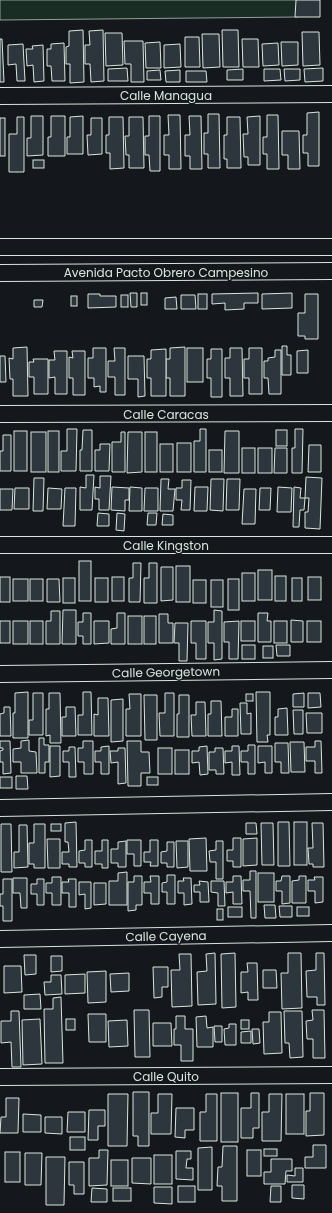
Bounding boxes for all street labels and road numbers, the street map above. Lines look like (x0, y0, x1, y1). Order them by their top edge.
street label: Calle Managua (120, 87, 212, 104)
street label: Avenida Pacto Obrero Campesino (64, 264, 269, 281)
street label: Calle Caracas (123, 406, 209, 423)
street label: Calle Kingston (123, 537, 209, 554)
street label: Calle Georgetown (112, 663, 220, 681)
street label: Calle Cayena (125, 927, 207, 945)
street label: Calle Quito (133, 1068, 199, 1085)

